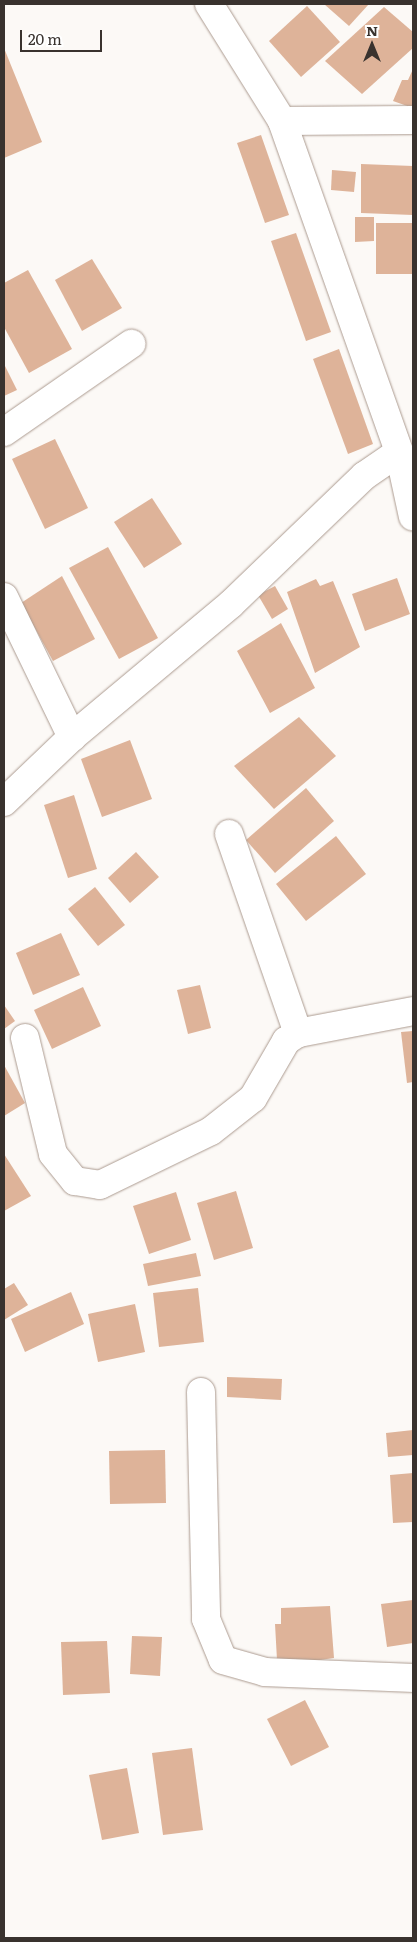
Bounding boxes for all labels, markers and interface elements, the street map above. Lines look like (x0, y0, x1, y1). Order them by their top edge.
scale bar (22, 20, 105, 52)
north arrow (347, 20, 397, 70)
text: N (366, 20, 378, 40)
text: 20 m (28, 27, 62, 50)

